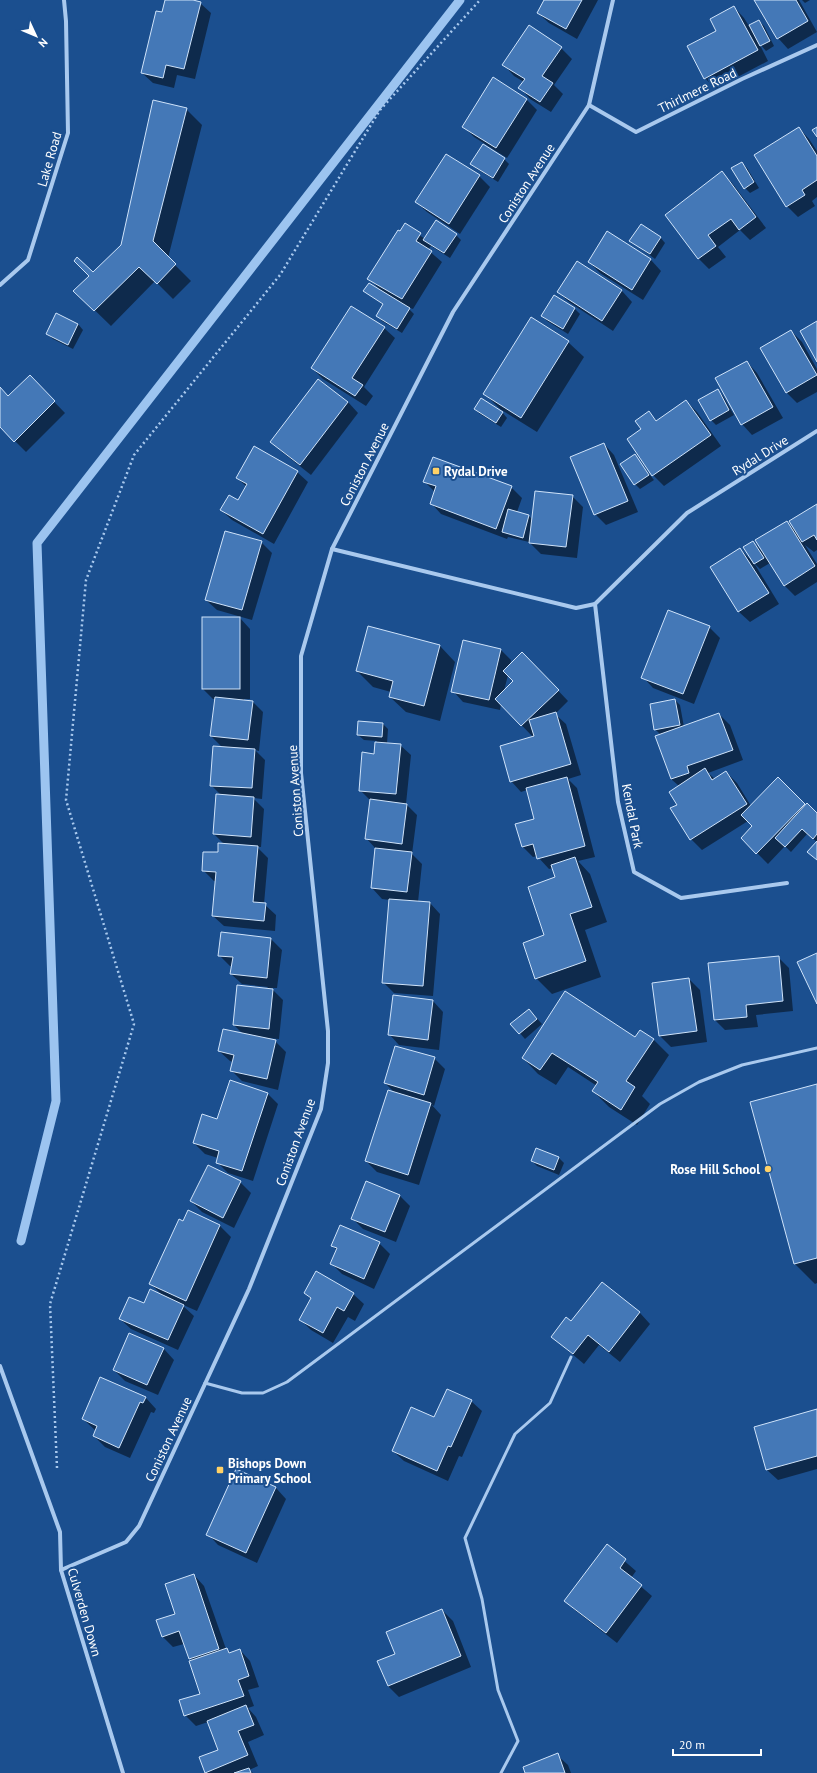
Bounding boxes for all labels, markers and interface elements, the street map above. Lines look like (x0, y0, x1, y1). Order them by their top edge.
north arrow (16, 16, 56, 56)
text: N (36, 35, 51, 50)
street label: Thirlmere Road (655, 64, 739, 117)
street label: Lake Road (34, 130, 65, 189)
street label: Coniston Avenue (494, 140, 559, 226)
street label: Coniston Avenue (336, 419, 393, 509)
street label: Rydal Drive (729, 431, 792, 479)
place label: Rydal Drive (444, 463, 508, 480)
marker: Rydal Drive (431, 466, 441, 476)
street label: Coniston Avenue (284, 744, 307, 837)
street label: Kendal Park (618, 782, 647, 851)
street label: Coniston Avenue (272, 1096, 319, 1188)
place label: Rose Hill School (670, 1161, 760, 1178)
marker: Rose Hill School (763, 1164, 773, 1174)
street label: Coniston Avenue (141, 1394, 196, 1485)
place label: Bishops Down Primary School (228, 1455, 311, 1487)
marker: Bishops Down Primary School (215, 1465, 225, 1475)
street label: Culverden Down (64, 1566, 105, 1658)
scale bar (673, 1731, 761, 1757)
text: 20 m (679, 1737, 705, 1752)

